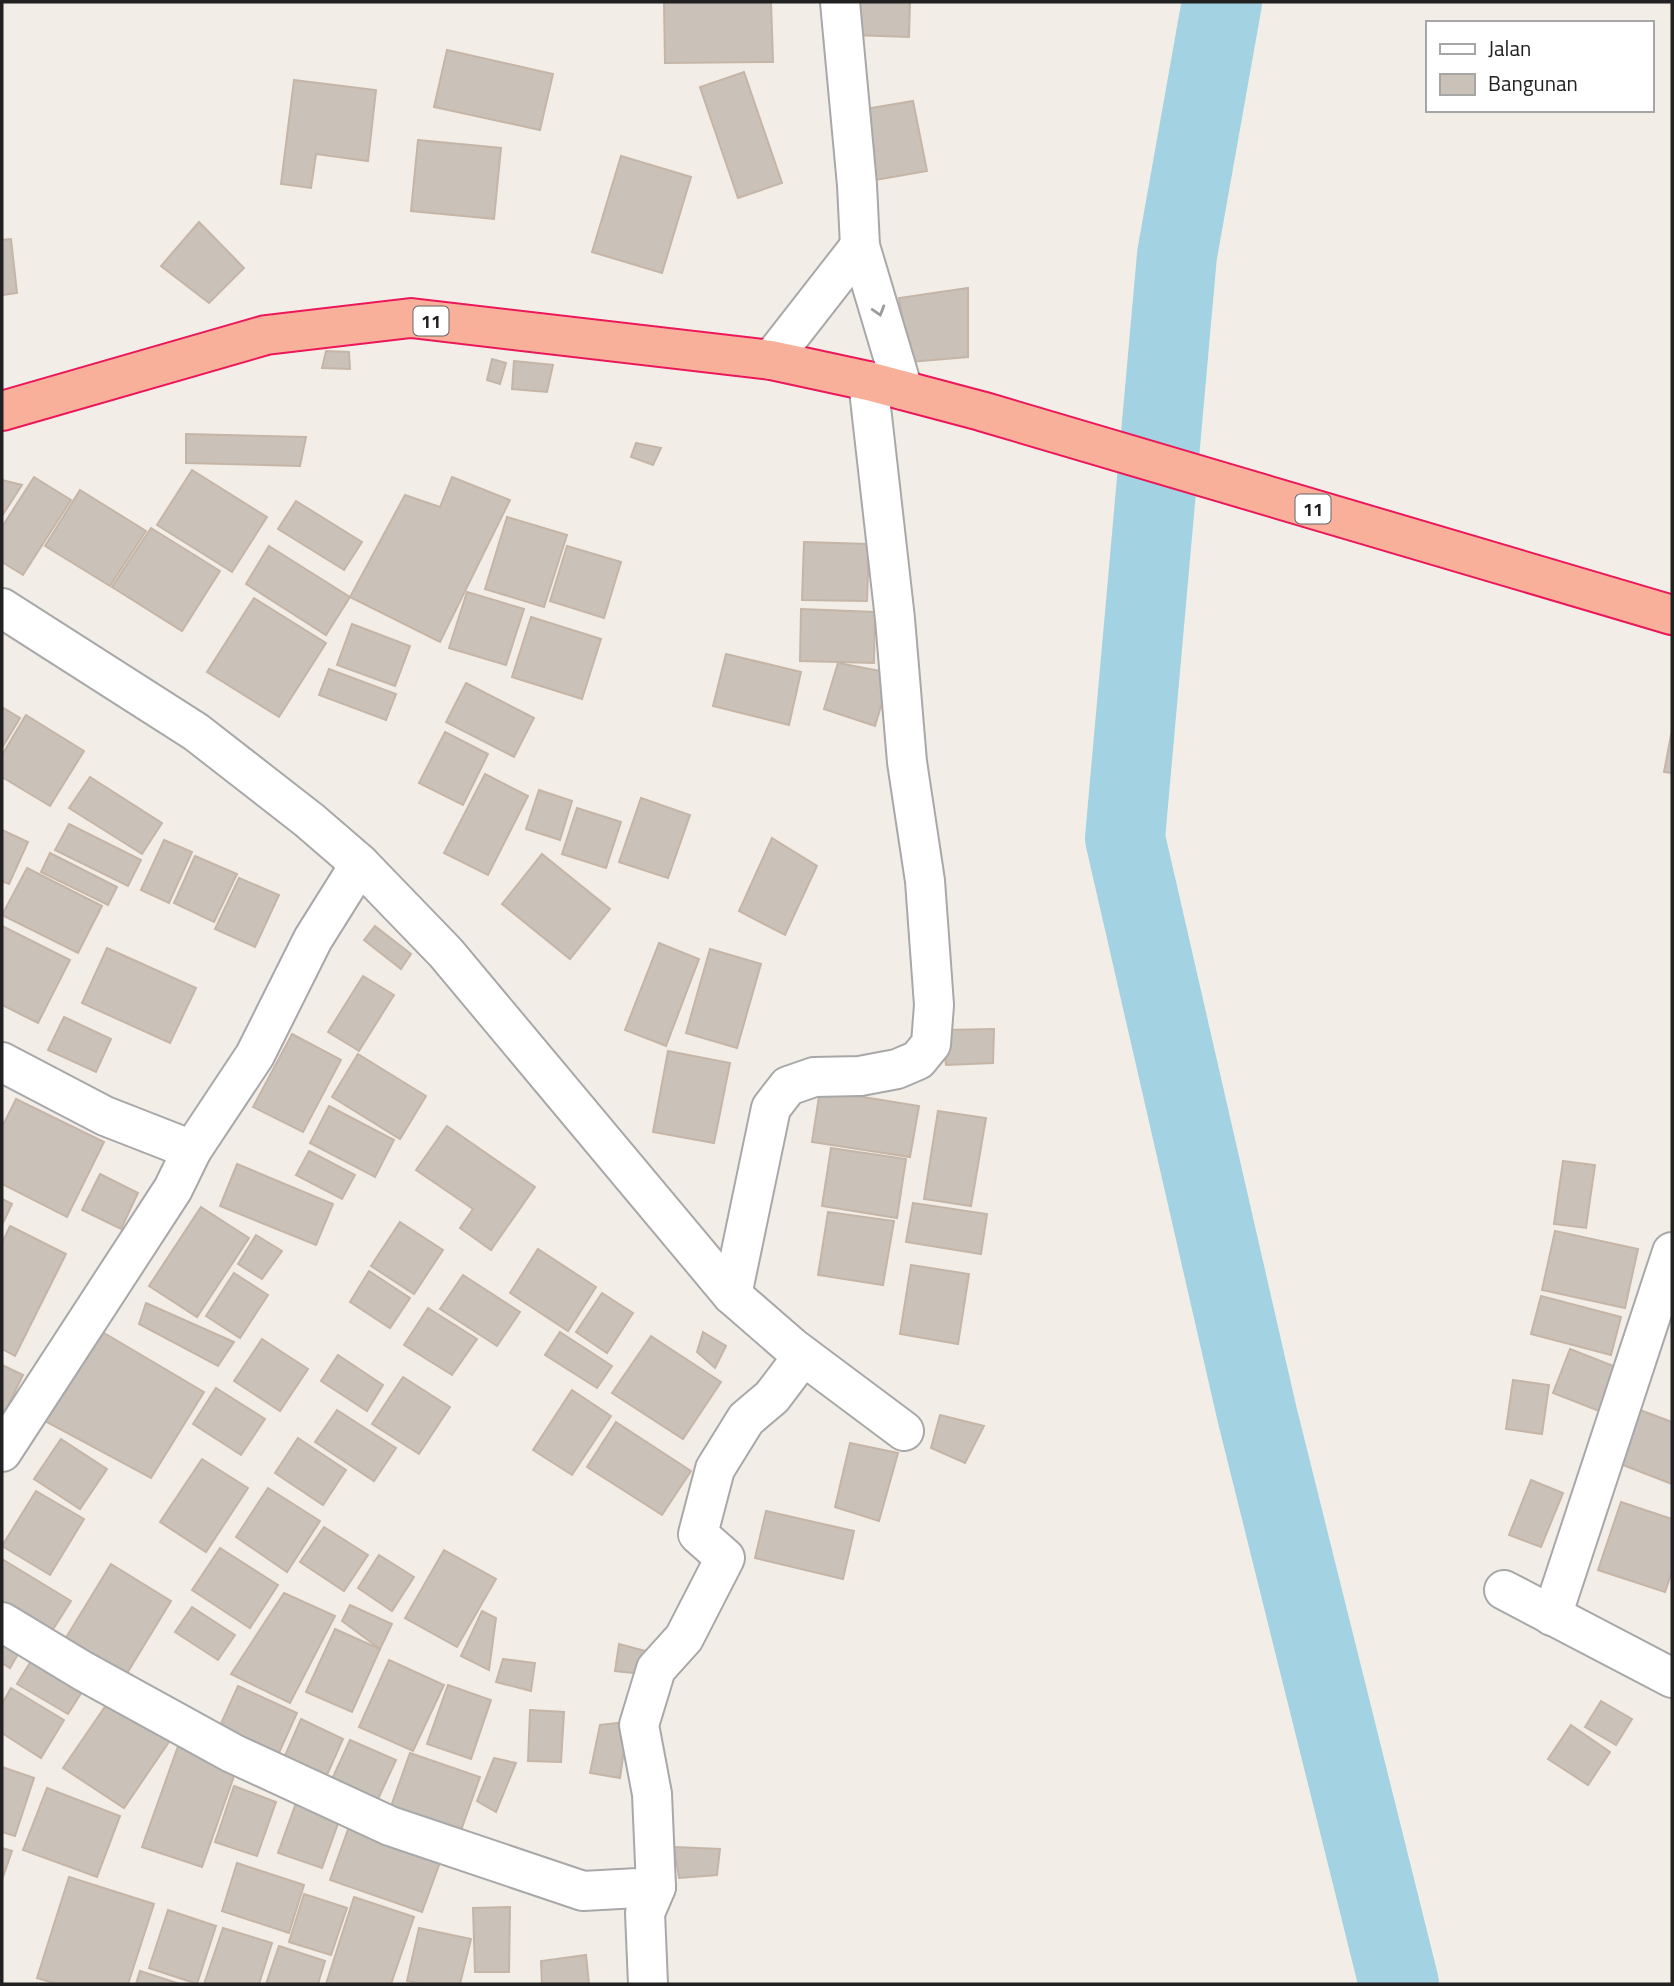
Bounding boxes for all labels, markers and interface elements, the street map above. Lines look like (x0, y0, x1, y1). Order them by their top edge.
legend (1426, 21, 1653, 112)
text: Jalan (1488, 32, 1531, 64)
text: Bangunan (1488, 67, 1578, 99)
one-way arrow (871, 305, 886, 317)
road number: 11 (414, 306, 448, 335)
road number: 11 (1296, 494, 1330, 524)

